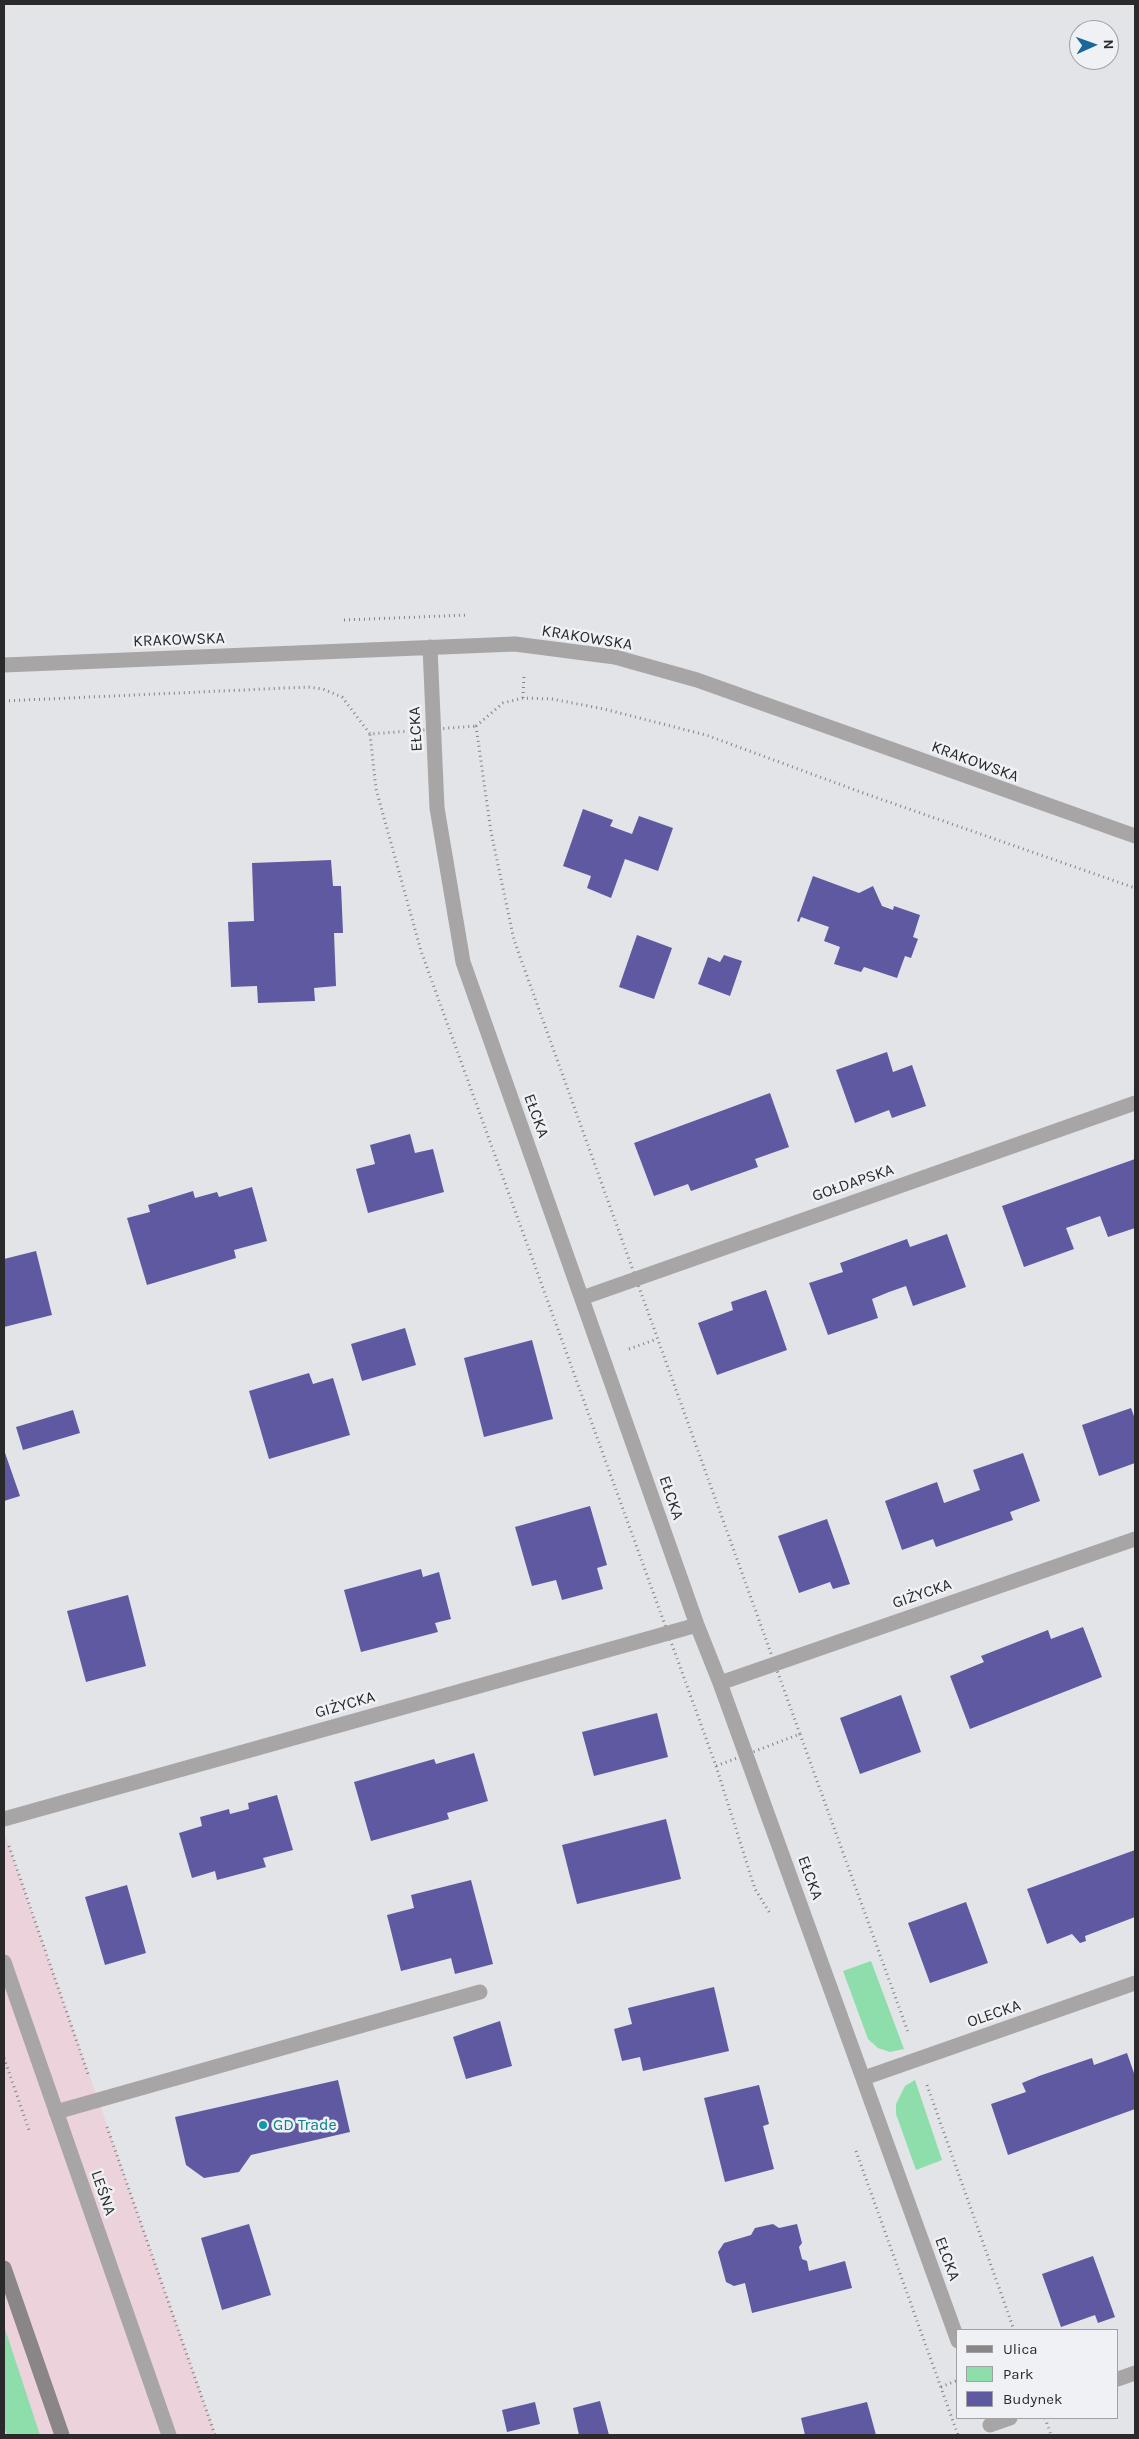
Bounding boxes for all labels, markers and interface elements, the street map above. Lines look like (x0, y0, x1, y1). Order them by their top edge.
north arrow (1069, 20, 1119, 70)
text: N (1100, 39, 1117, 50)
street label: KRAKOWSKA (540, 621, 634, 655)
street label: KRAKOWSKA (133, 629, 225, 651)
street label: EŁCKA (405, 706, 427, 752)
street label: KRAKOWSKA (929, 737, 1021, 787)
street label: EŁCKA (519, 1091, 553, 1141)
street label: GOŁDAPSKA (810, 1160, 896, 1206)
street label: EŁCKA (655, 1474, 687, 1522)
street label: GIŻYCKA (890, 1575, 954, 1613)
street label: GIŻYCKA (313, 1687, 377, 1723)
street label: EŁCKA (793, 1853, 827, 1903)
street label: OLECKA (965, 1996, 1023, 2032)
place label: GD Trade (273, 2115, 337, 2135)
marker: GD Trade (257, 2119, 269, 2131)
street label: LEŚNA (86, 2168, 120, 2218)
street label: EŁCKA (930, 2234, 964, 2284)
legend (956, 2329, 1119, 2419)
text: Ulica (1003, 2340, 1037, 2358)
text: Park (1003, 2365, 1033, 2383)
text: Budynek (1003, 2390, 1062, 2408)

